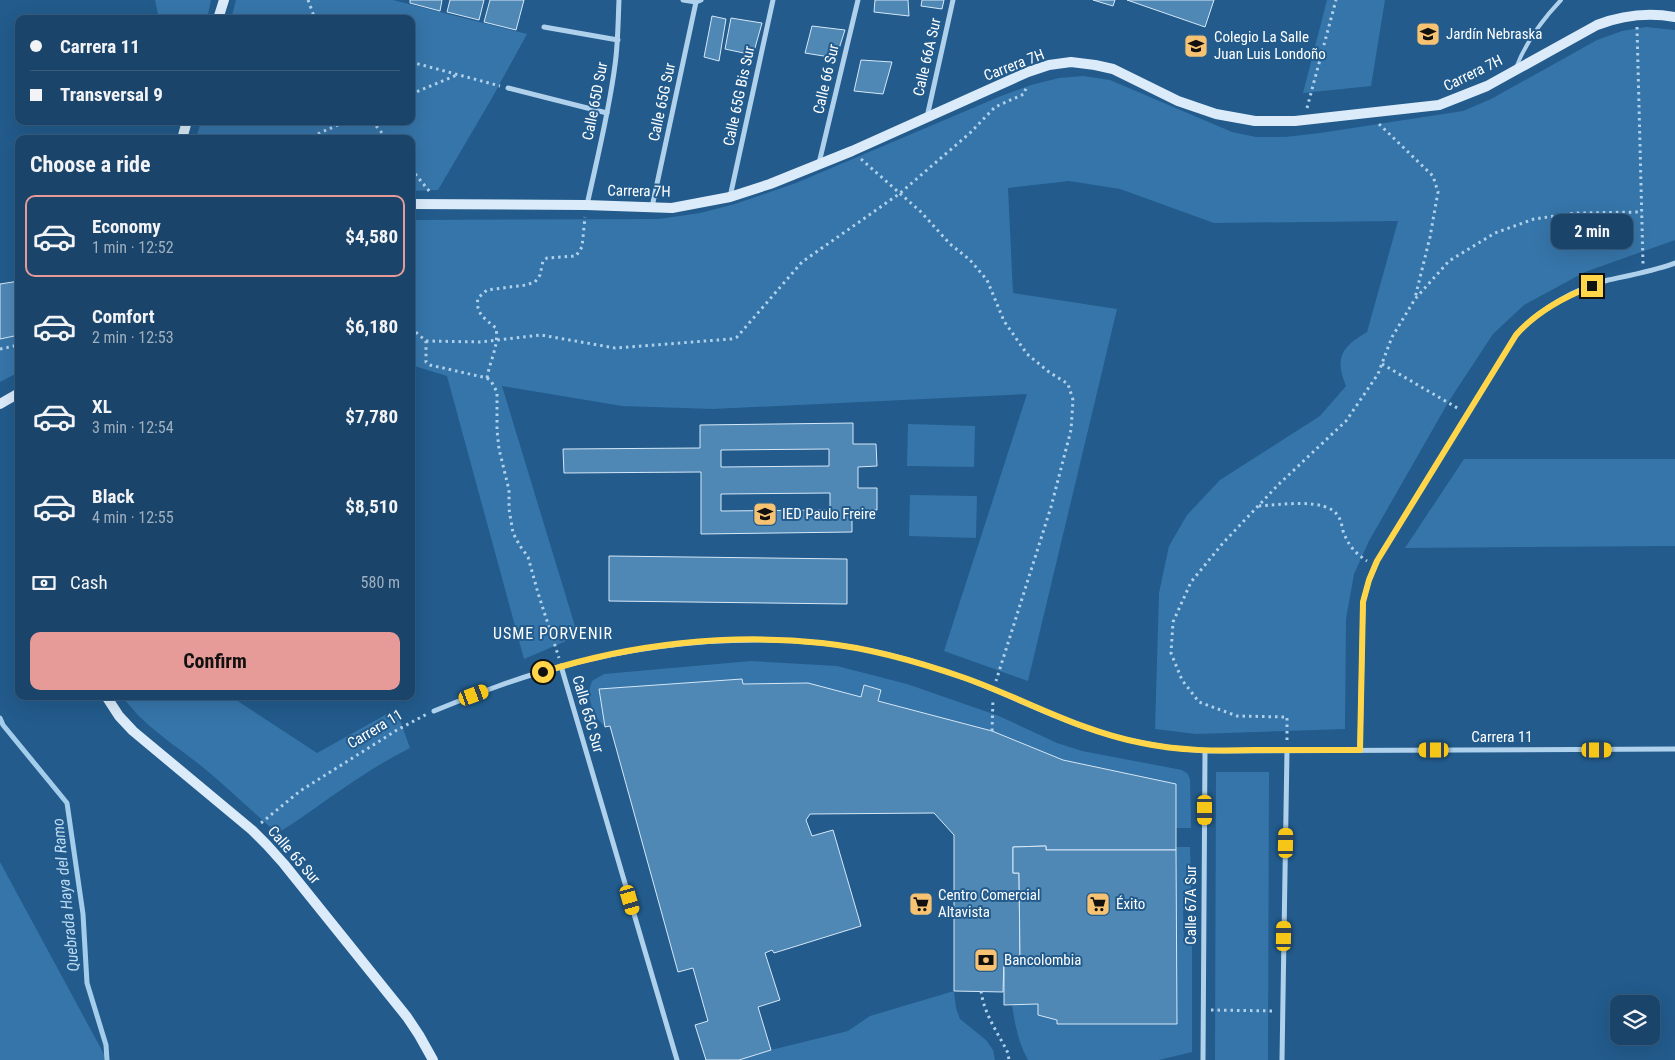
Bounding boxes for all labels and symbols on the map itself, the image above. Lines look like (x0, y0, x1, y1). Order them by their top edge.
street label: Calle 66A Sur (909, 16, 945, 98)
school or university icon: Jardín Nebraska (1415, 21, 1441, 47)
place label: Jardín Nebraska (1446, 25, 1543, 43)
place label: Colegio La Salle Juan Luis Londoño (1214, 28, 1326, 63)
school or university icon: Colegio La Salle Juan Luis Londoño (1183, 33, 1209, 59)
street label: Calle 66 Sur (809, 42, 843, 116)
street label: Calle 65G Bis Sur (720, 44, 758, 148)
street label: Carrera 7H (981, 45, 1047, 85)
street label: Carrera 7H (1441, 51, 1505, 95)
street label: Calle 65D Sur (579, 60, 611, 142)
street label: Calle 65G Sur (645, 61, 679, 143)
street label: Carrera 7H (607, 181, 671, 201)
callout: 2 min (1551, 214, 1633, 248)
route end (1581, 275, 1603, 297)
school or university icon: IED Paulo Freire (752, 501, 778, 527)
place label: IED Paulo Freire (782, 505, 876, 523)
district label: USME PORVENIR (493, 624, 613, 643)
route start (532, 661, 554, 683)
street label: Calle 65C Sur (568, 673, 608, 755)
car (457, 683, 490, 707)
street label: Carrera 11 (344, 705, 406, 753)
street label: Carrera 11 (1471, 728, 1533, 746)
car (1419, 743, 1449, 758)
car (1582, 743, 1612, 758)
car (1197, 795, 1212, 825)
water label: Quebrada Haya del Ramo (48, 817, 83, 973)
street label: Calle 65 Sur (264, 822, 324, 888)
car (1278, 828, 1293, 858)
street label: Calle 67A Sur (1182, 865, 1200, 945)
car (618, 884, 641, 916)
place label: Centro Comercial Altavista (938, 886, 1040, 921)
supermarket icon: Centro Comercial Altavista (908, 891, 934, 917)
supermarket icon: Éxito (1085, 891, 1111, 917)
place label: Éxito (1116, 895, 1145, 913)
car (1276, 921, 1291, 951)
bank icon: Bancolombia (973, 947, 999, 973)
place label: Bancolombia (1004, 951, 1081, 969)

